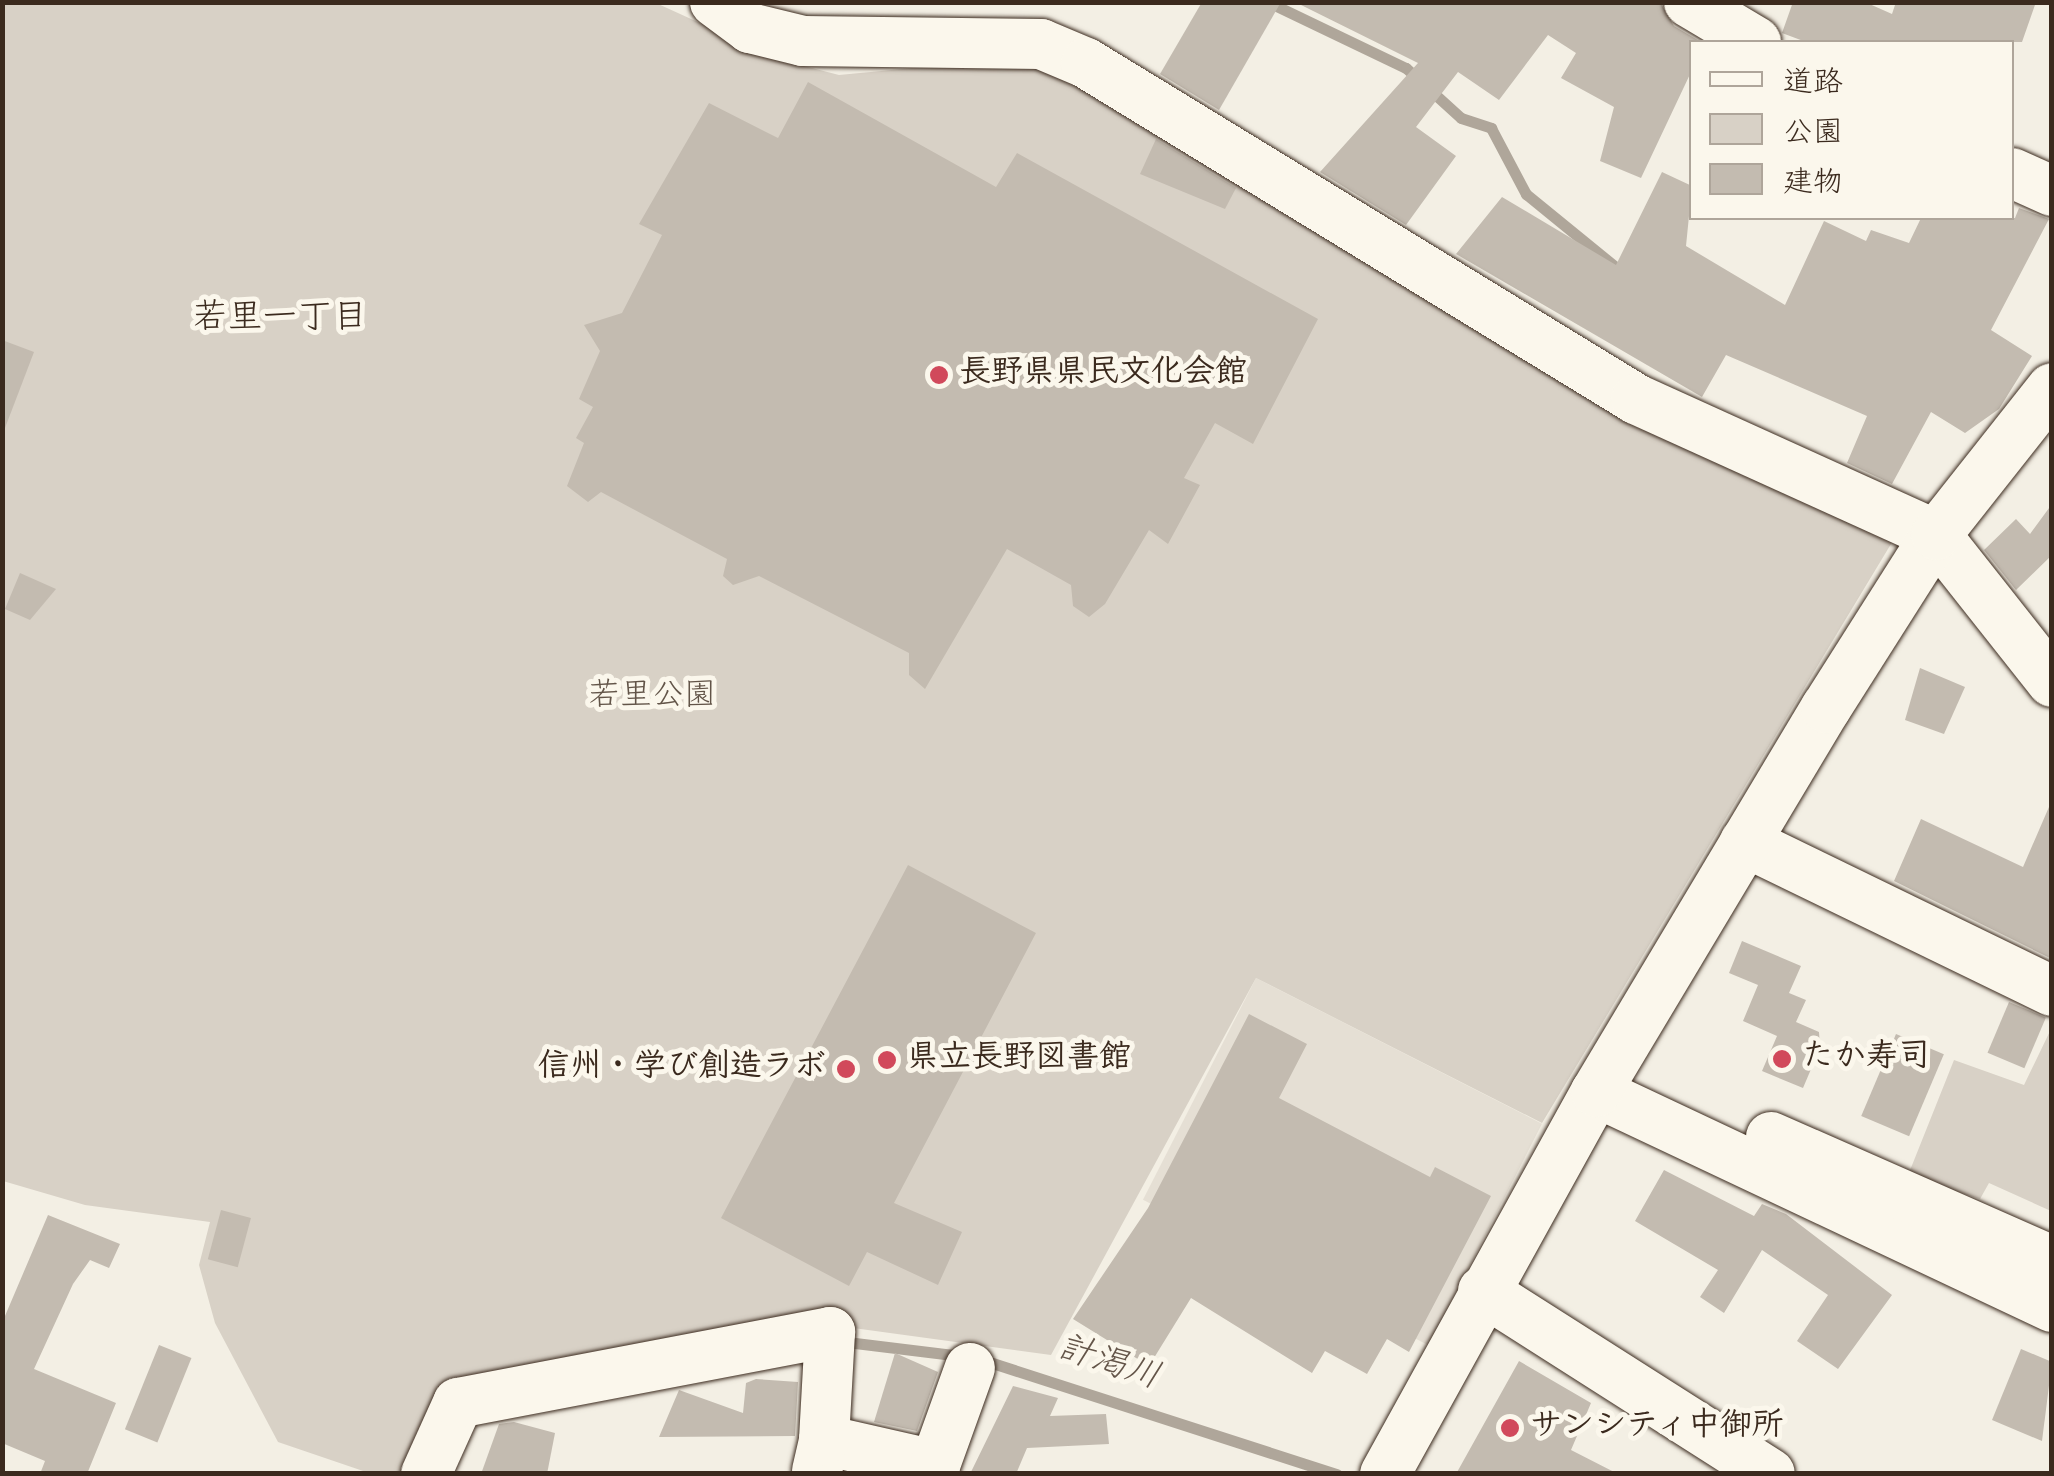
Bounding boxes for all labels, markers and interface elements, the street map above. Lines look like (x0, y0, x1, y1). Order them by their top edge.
legend (1689, 40, 2014, 220)
text: 道路 (1783, 68, 1843, 103)
text: 公園 (1783, 118, 1843, 153)
text: 建物 (1783, 168, 1843, 203)
district label: 若里一丁目 (193, 300, 367, 342)
place label: 長野県県民文化会館 (959, 356, 1247, 394)
marker: 長野県県民文化会館 (928, 364, 950, 386)
park label: 若里公園 (588, 679, 716, 717)
place label: たか寿司 (1802, 1040, 1930, 1078)
place label: 県立長野図書館 (907, 1041, 1131, 1079)
marker: たか寿司 (1771, 1048, 1793, 1070)
marker: 県立長野図書館 (876, 1049, 898, 1071)
place label: 信州・学び創造ラボ (538, 1050, 826, 1088)
marker: 信州・学び創造ラボ (835, 1058, 857, 1080)
water label: 計渇川 (1052, 1330, 1164, 1402)
place label: サンシティ中御所 (1530, 1409, 1786, 1447)
marker: サンシティ中御所 (1499, 1417, 1521, 1439)

